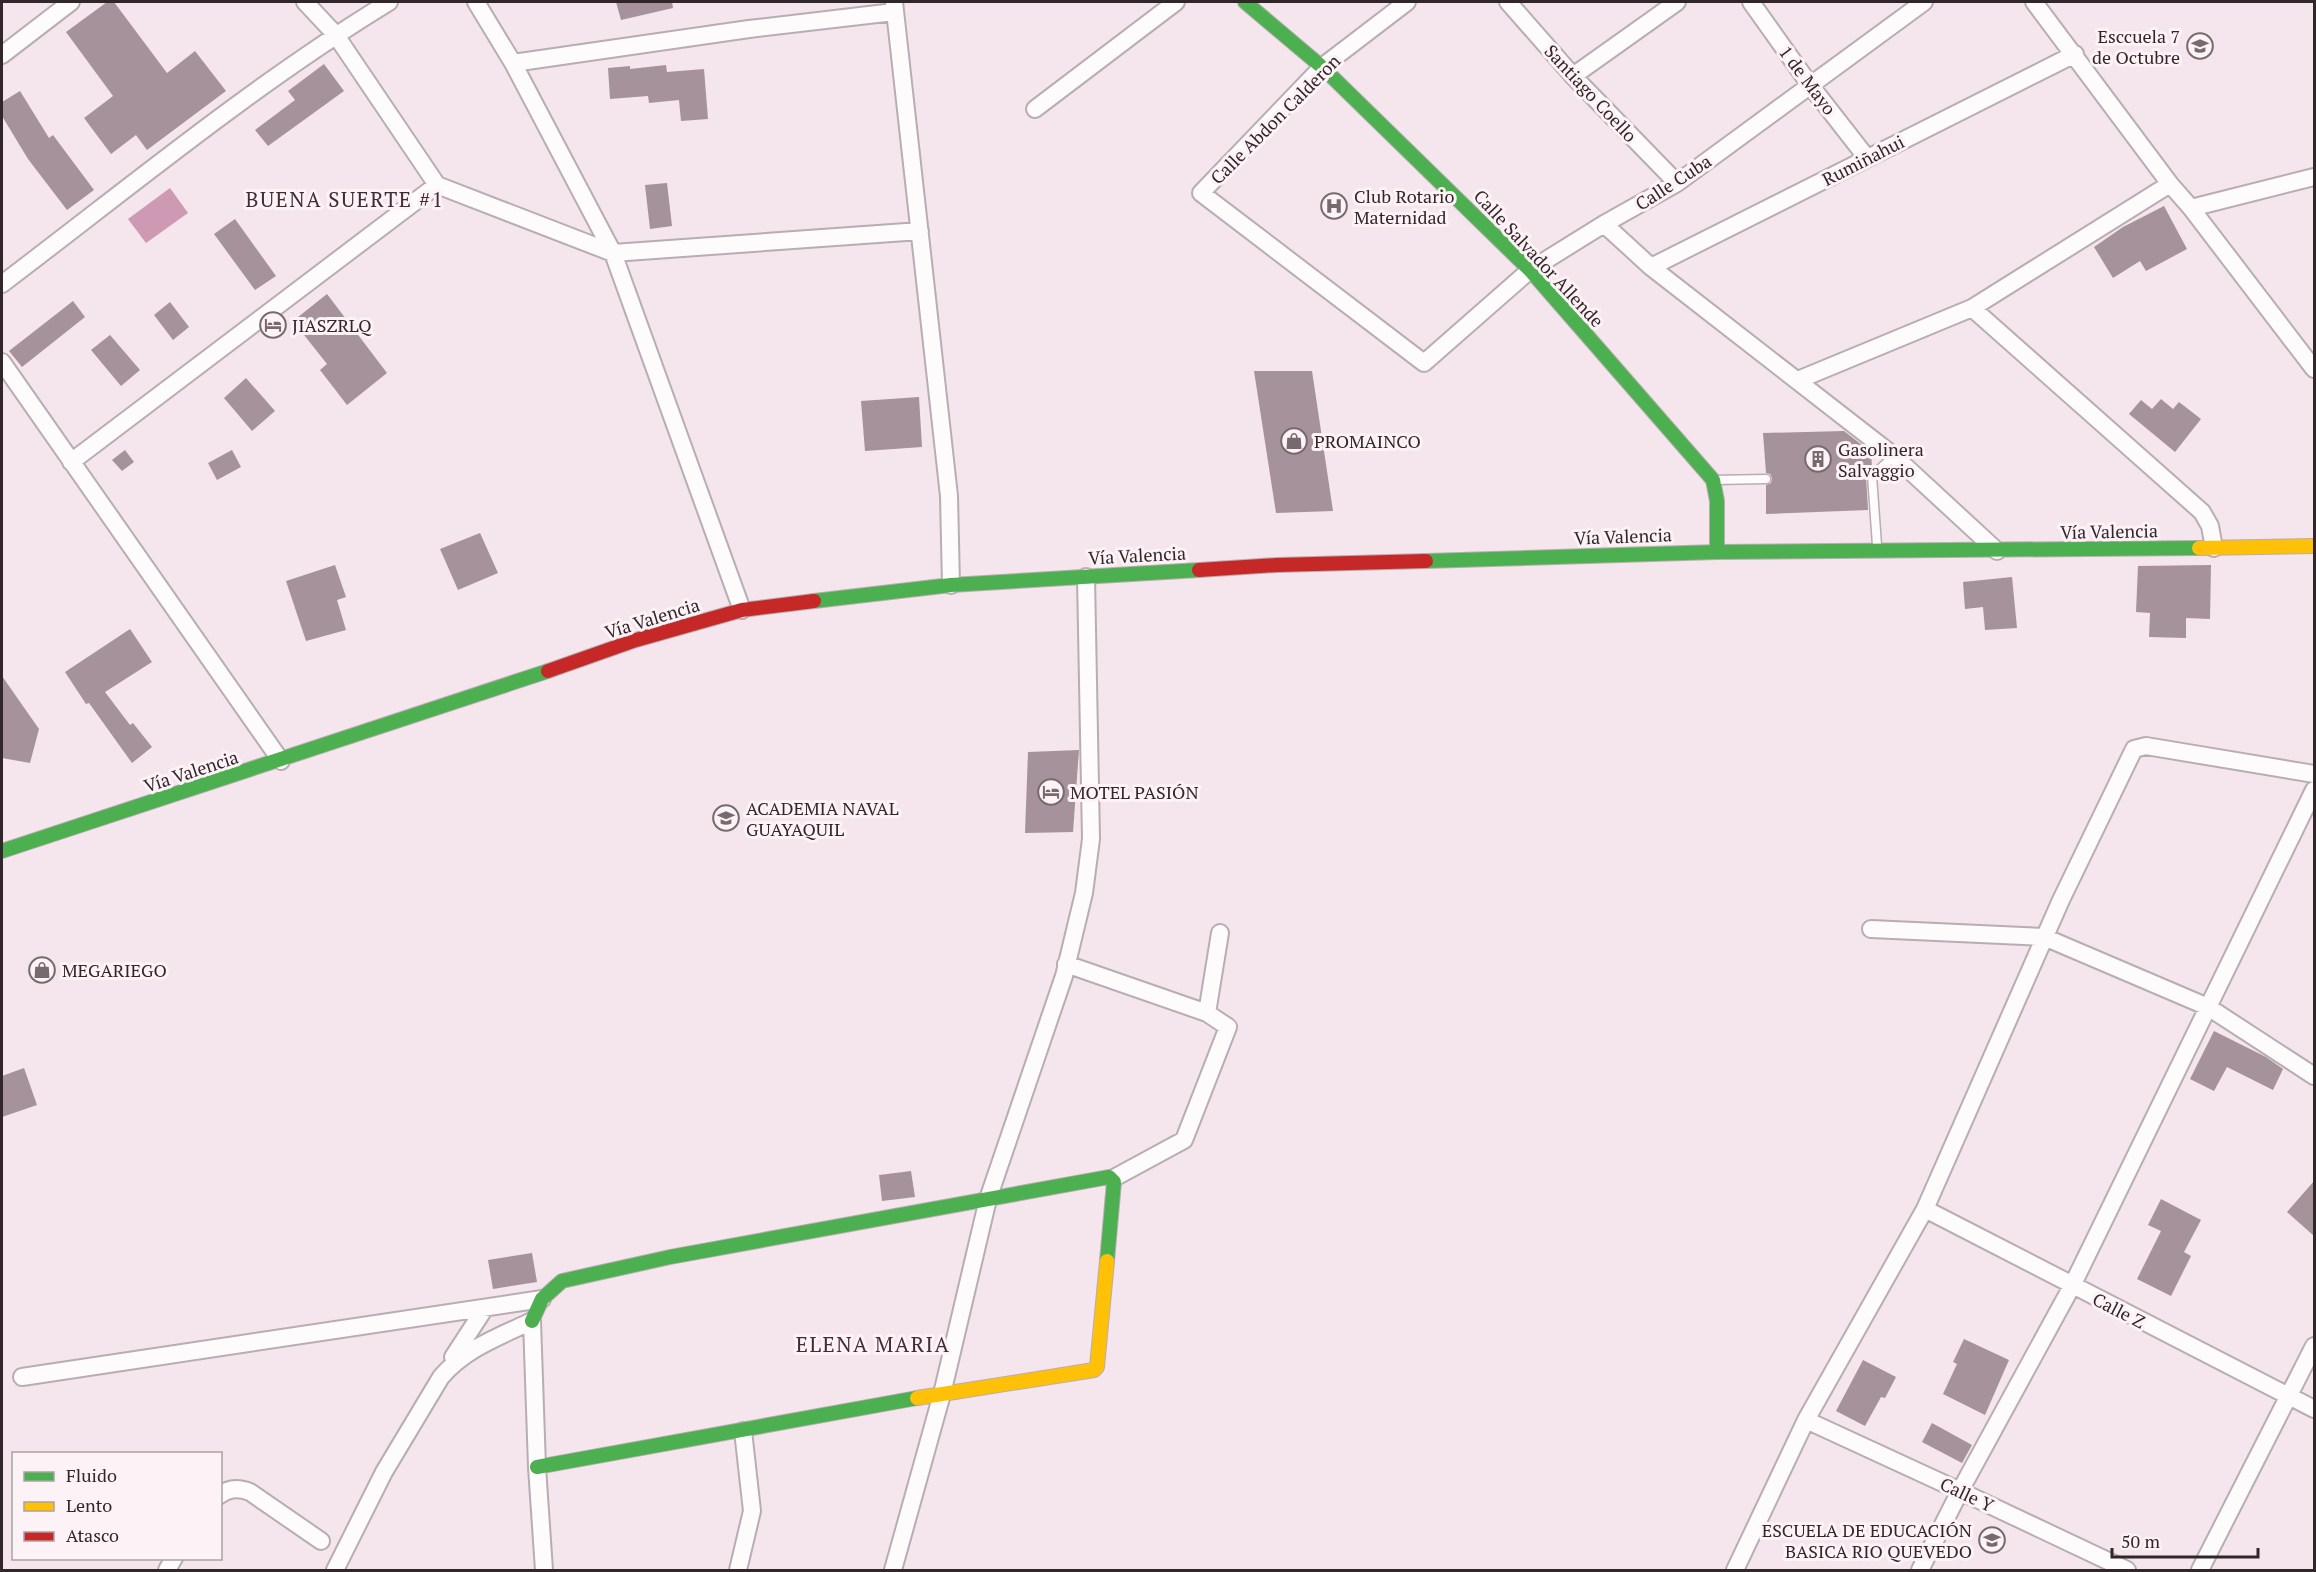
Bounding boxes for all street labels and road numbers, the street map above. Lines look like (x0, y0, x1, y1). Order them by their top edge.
street label: Santiago Coello (1539, 39, 1643, 147)
street label: 1 de Mayo (1774, 41, 1842, 120)
street label: Calle Abdon Calderon (1205, 49, 1345, 189)
street label: Rumiñahui (1818, 129, 1908, 191)
street label: Calle Cuba (1630, 149, 1716, 215)
street label: Calle Salvador Allende (1469, 184, 1609, 332)
street label: Vía Valencia (2060, 518, 2158, 544)
street label: Vía Valencia (1574, 522, 1672, 550)
street label: Vía Valencia (1087, 540, 1187, 570)
street label: Vía Valencia (602, 592, 702, 644)
street label: Vía Valencia (141, 744, 241, 798)
street label: Calle Z (2089, 1287, 2149, 1333)
street label: Calle Y (1936, 1471, 1998, 1517)

